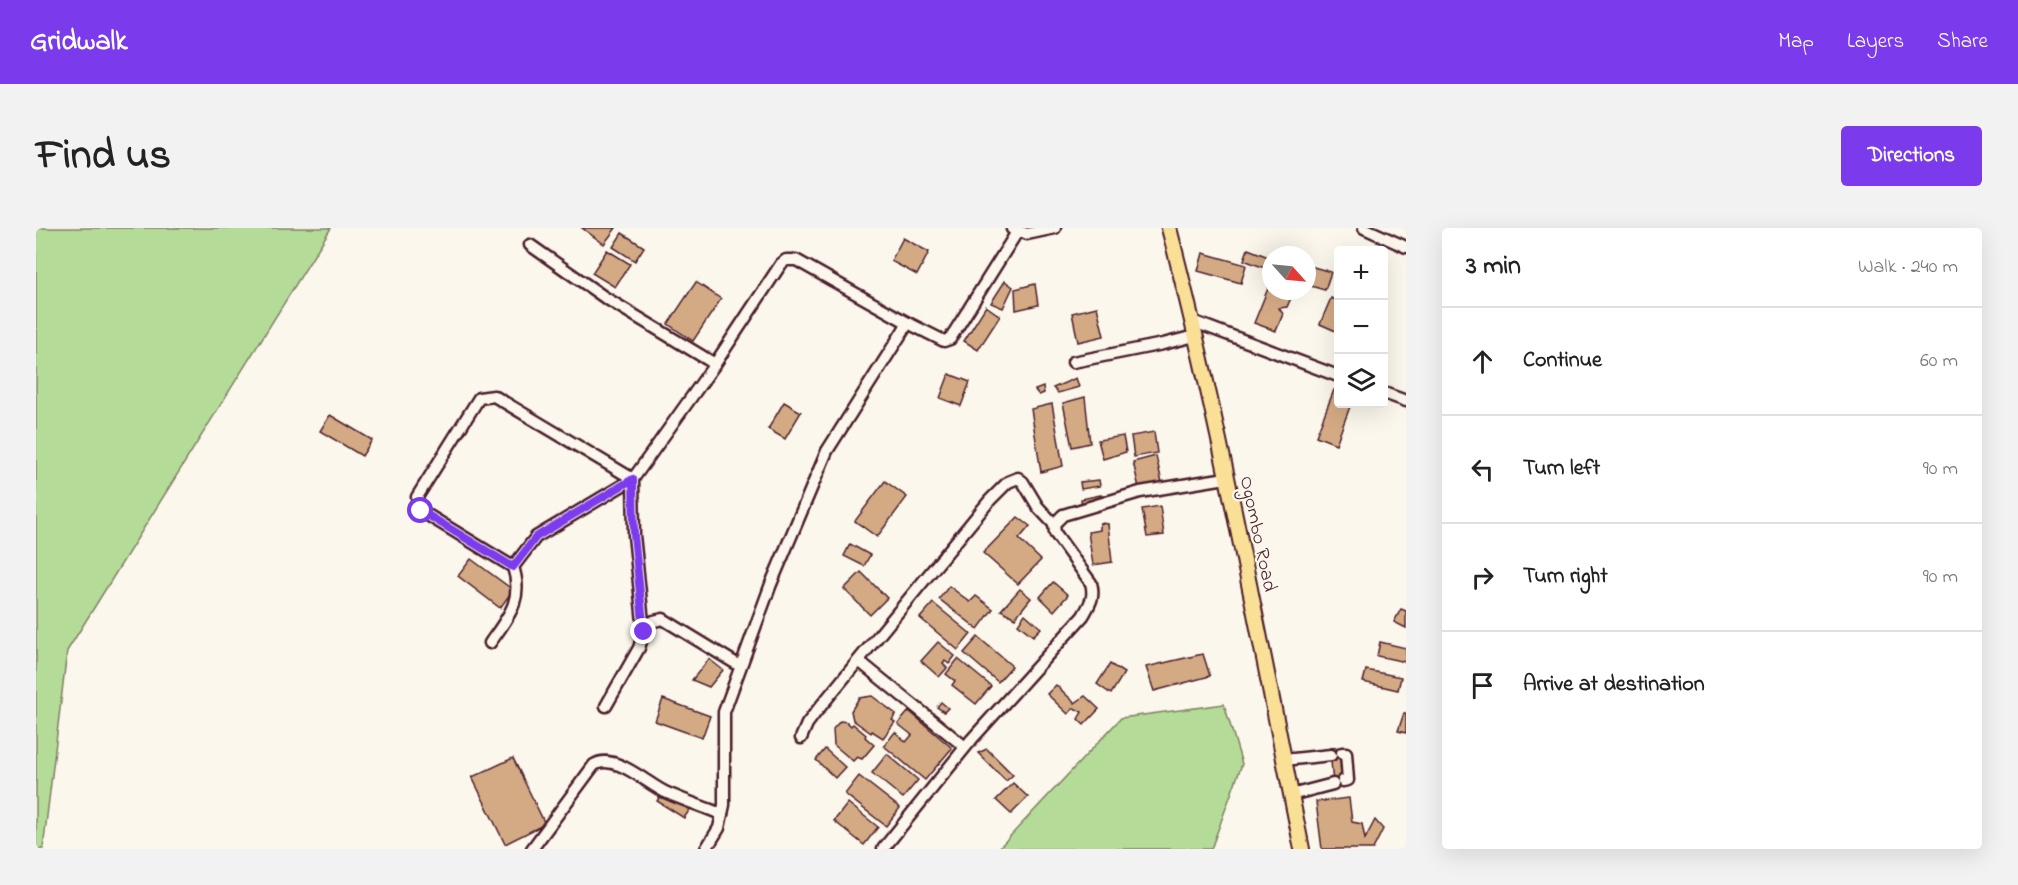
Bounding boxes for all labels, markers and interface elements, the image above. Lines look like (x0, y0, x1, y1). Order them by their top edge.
text: Gridwalk (30, 22, 127, 63)
text: Map (1778, 27, 1814, 57)
text: Layers (1847, 27, 1904, 57)
text: Share (1937, 27, 1988, 57)
text: Find us (36, 126, 171, 187)
button: Directions (1841, 126, 1982, 186)
north arrow (1262, 246, 1316, 300)
map controls (1334, 246, 1388, 408)
button: + (1334, 246, 1388, 300)
text: 3 min (1466, 248, 1521, 286)
text: Walk · 240 m (1858, 253, 1958, 282)
button: − (1334, 300, 1388, 354)
icon: ahead (1466, 345, 1499, 378)
text: Continue (1523, 345, 1602, 377)
text: 60 m (1920, 347, 1958, 376)
button: layers (1334, 354, 1388, 408)
icon: left (1466, 453, 1499, 486)
text: Turn left (1523, 453, 1600, 485)
text: 90 m (1923, 455, 1958, 484)
street label: Ogombo Road (1230, 474, 1283, 595)
route start (407, 497, 433, 523)
icon: right (1466, 561, 1499, 594)
text: Turn right (1523, 561, 1608, 593)
text: 90 m (1923, 563, 1958, 592)
route end (630, 618, 656, 644)
icon: arrive (1466, 669, 1499, 702)
text: Arrive at destination (1523, 669, 1705, 701)

